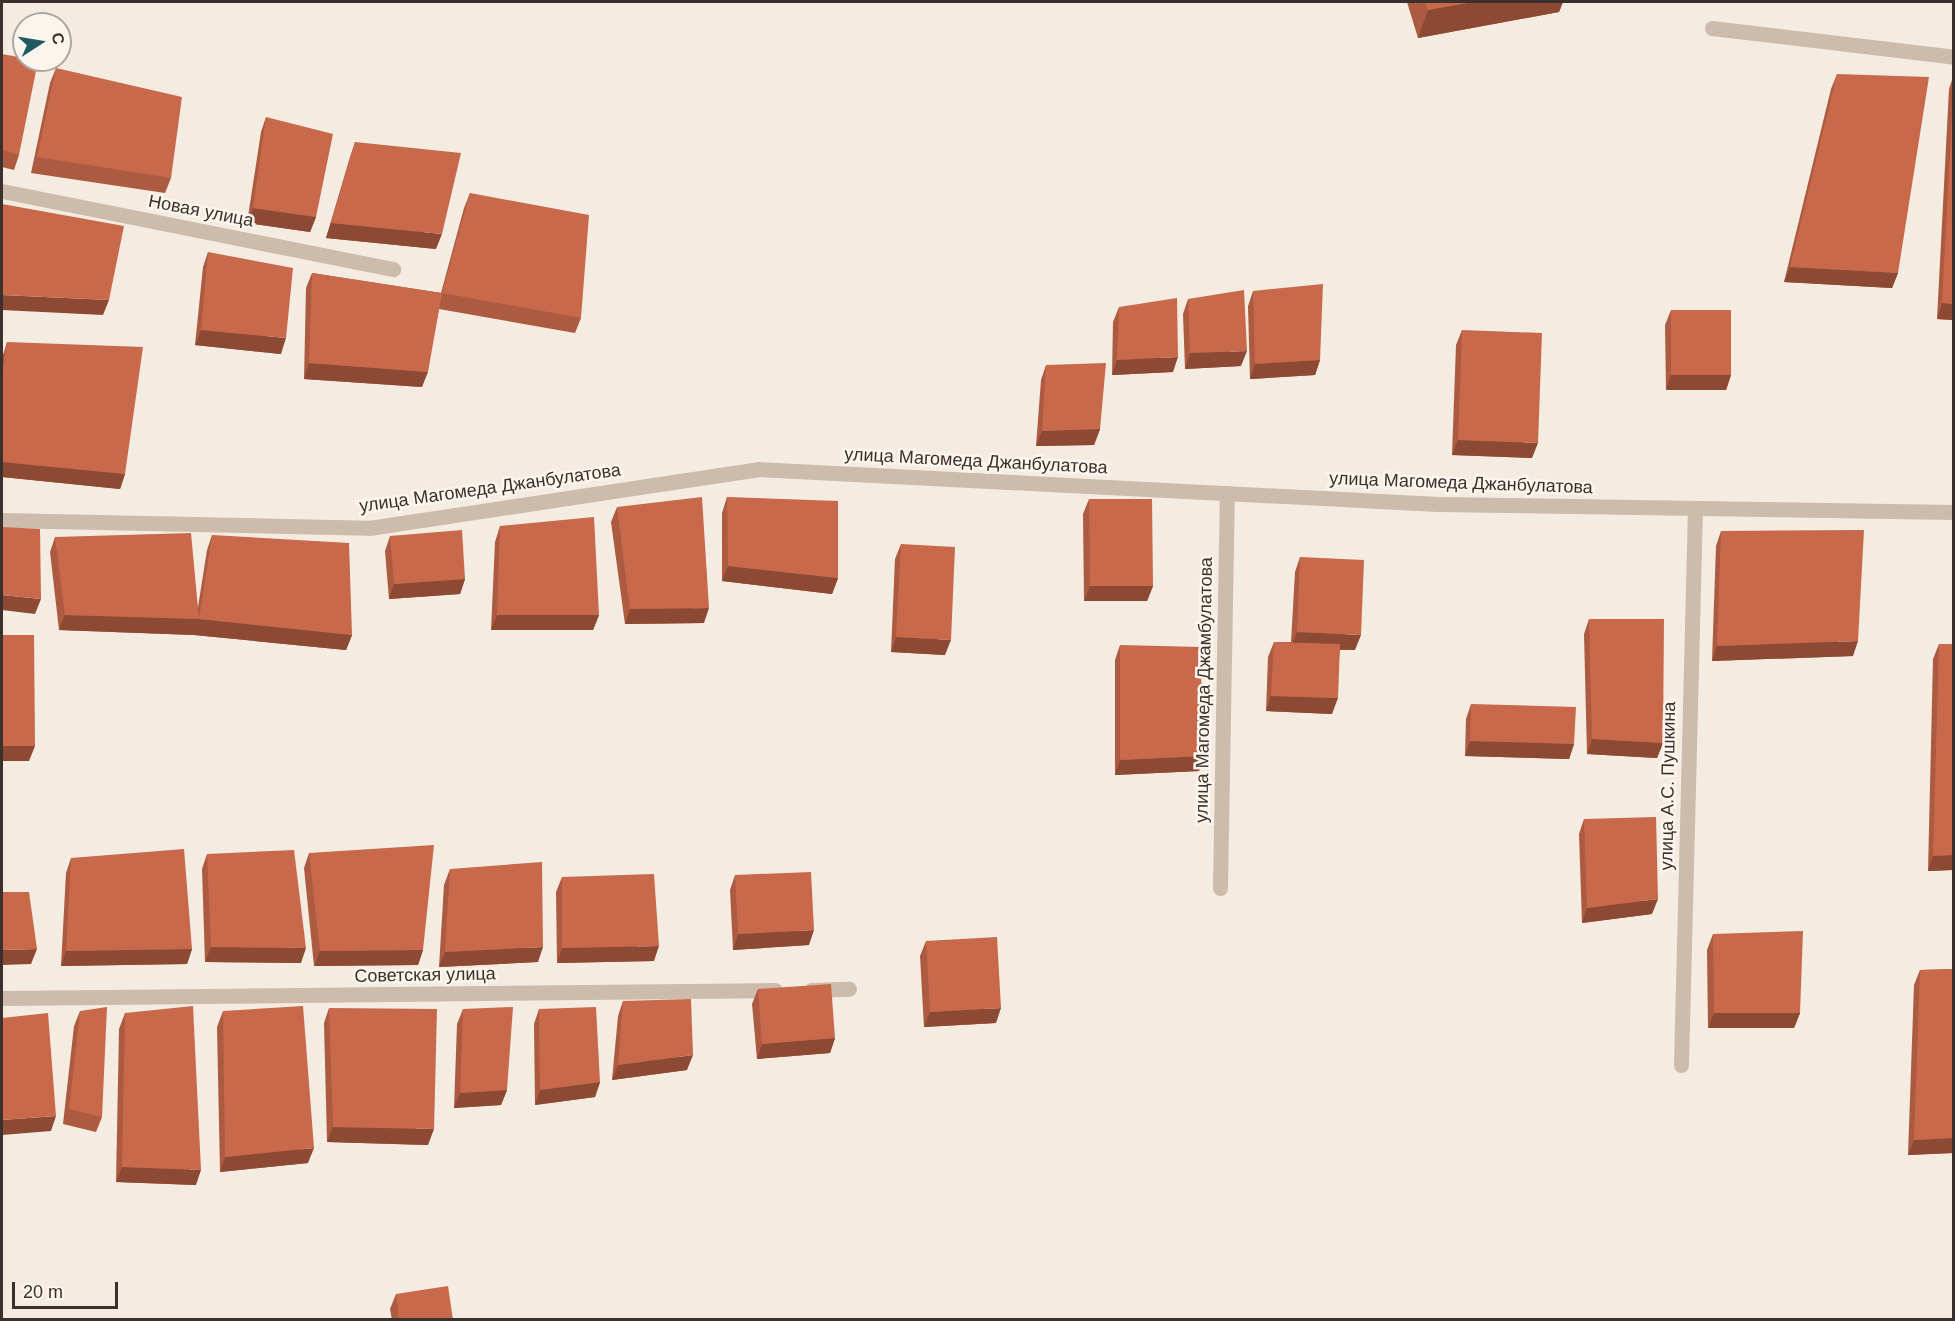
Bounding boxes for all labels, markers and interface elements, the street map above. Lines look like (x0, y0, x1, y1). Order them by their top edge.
north arrow (12, 12, 72, 72)
text: С (49, 31, 68, 46)
street label: Новая улица (147, 190, 255, 232)
street label: улица Магомеда Джанбулатова (844, 443, 1108, 479)
street label: улица Магомеда Джанбулатова (358, 459, 622, 517)
street label: улица Магомеда Джанбулатова (1329, 468, 1593, 498)
street label: улица Магомеда Джамбулатова (1191, 557, 1217, 823)
street label: улица А.С. Пушкина (1656, 701, 1680, 871)
street label: Советская улица (354, 963, 496, 987)
scale bar (15, 1270, 122, 1308)
text: 20 m (23, 1282, 63, 1302)

